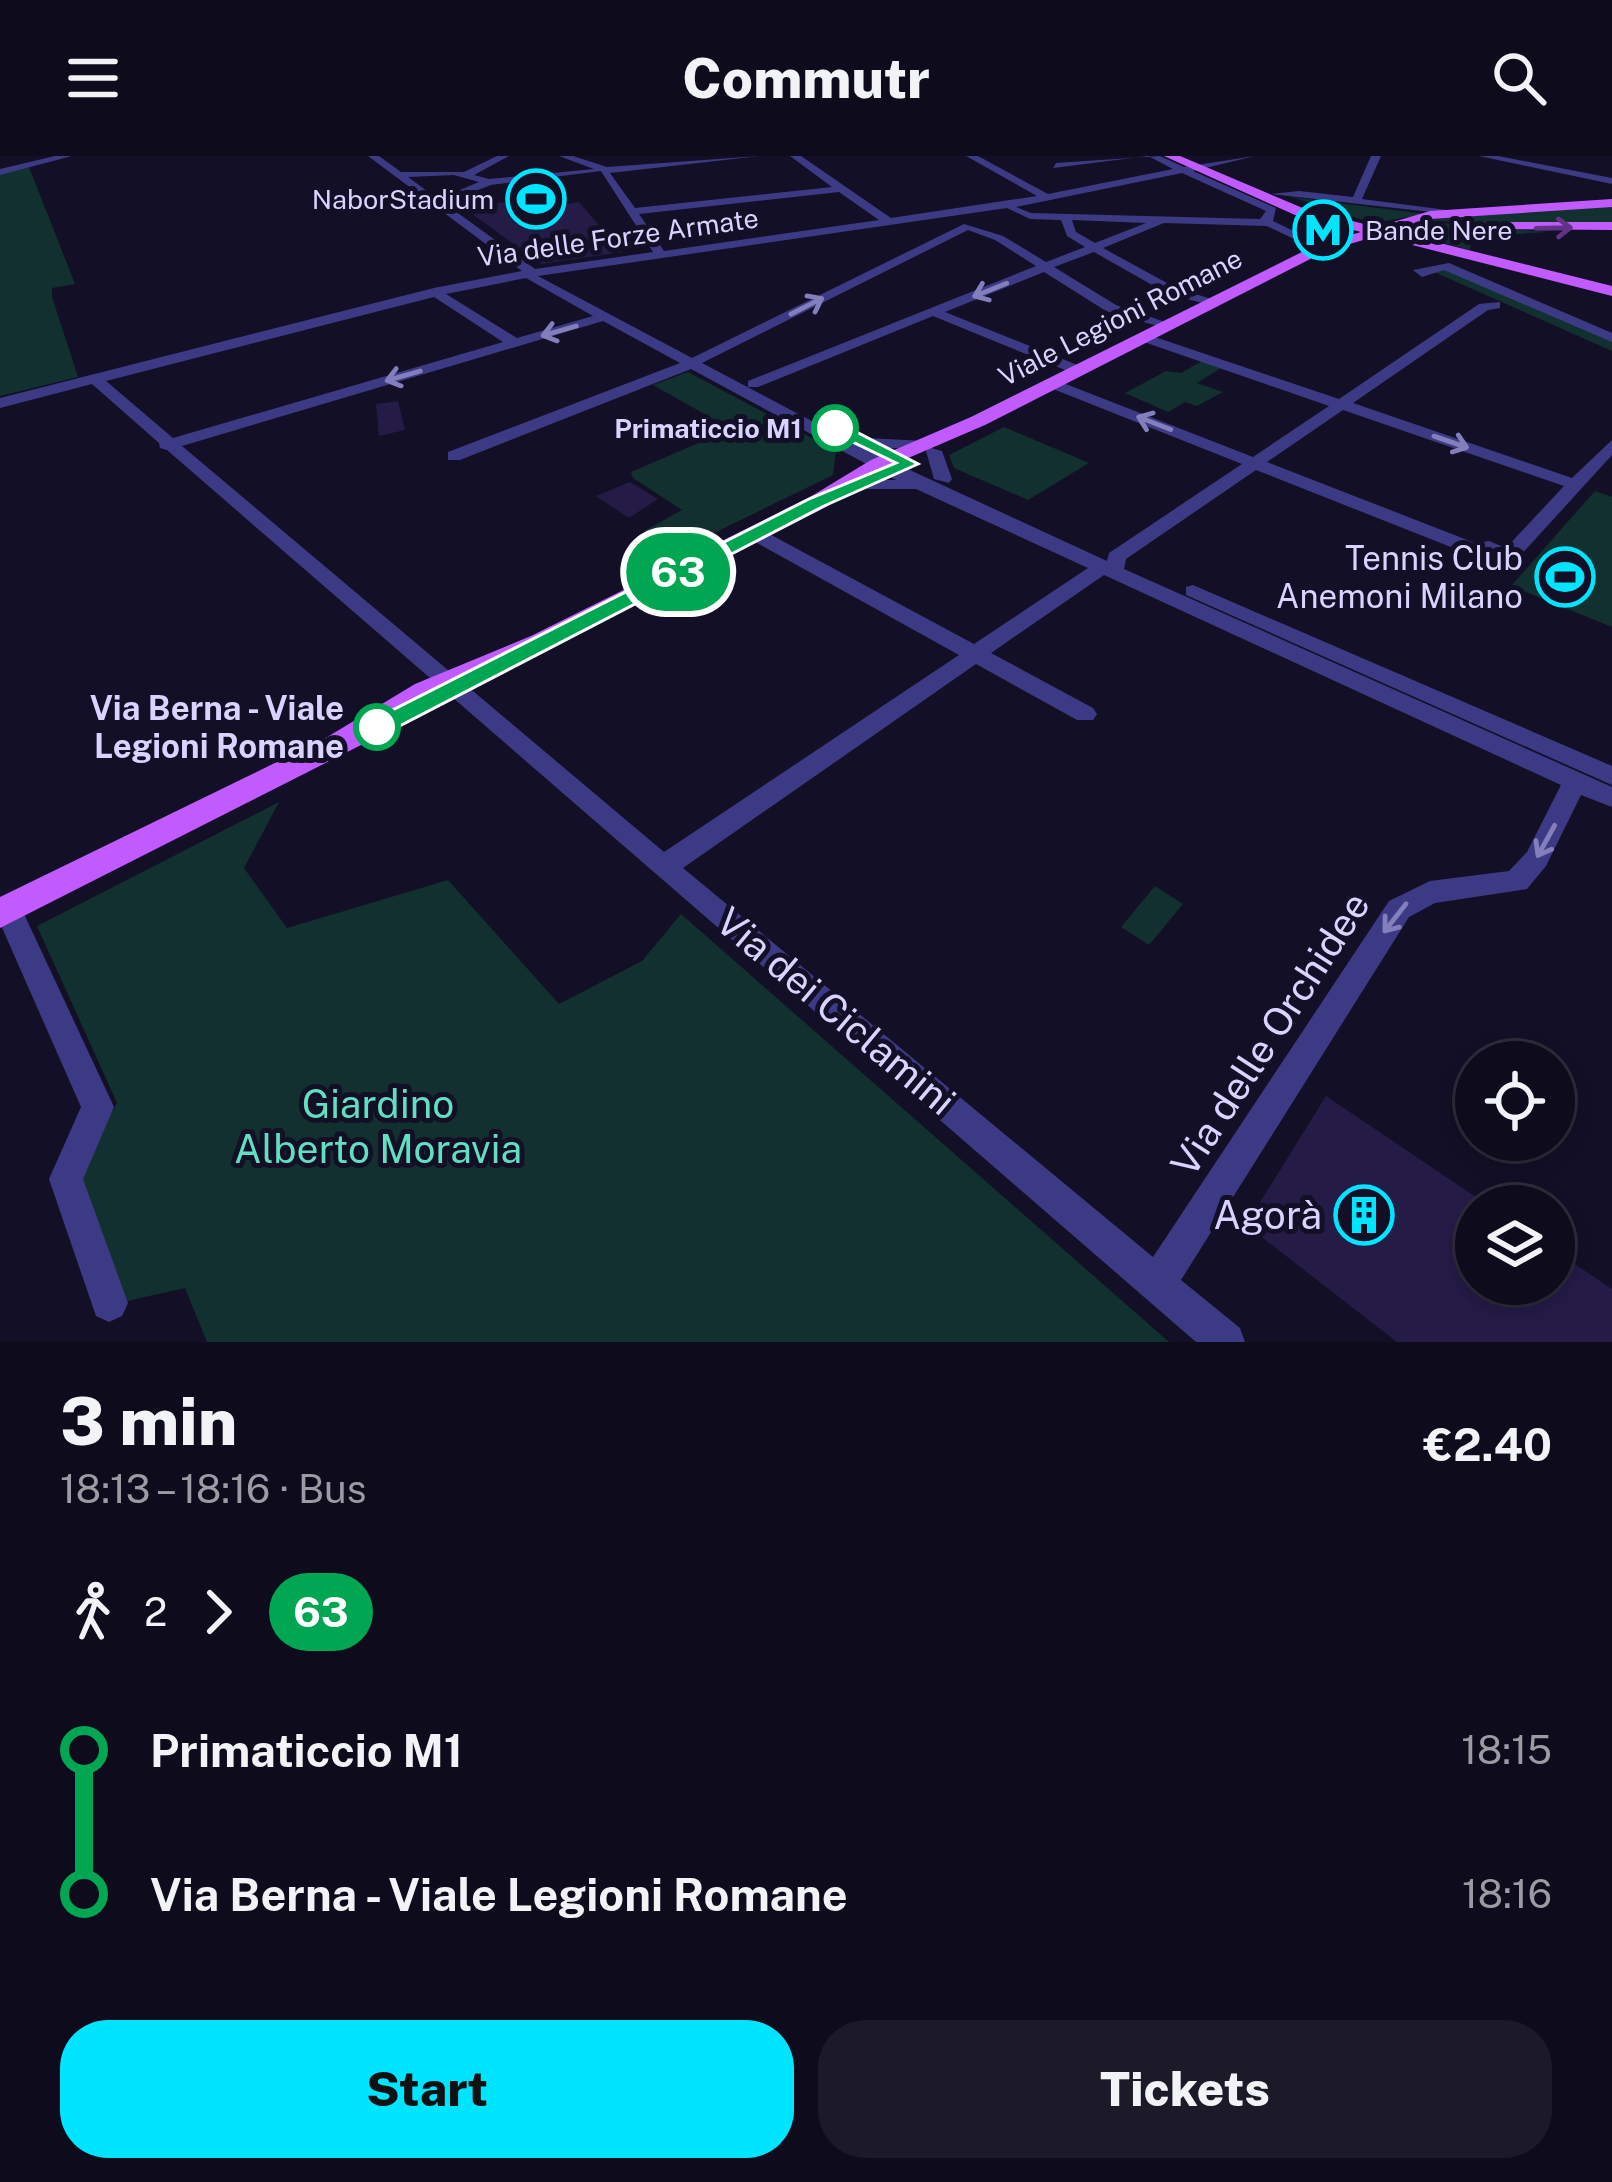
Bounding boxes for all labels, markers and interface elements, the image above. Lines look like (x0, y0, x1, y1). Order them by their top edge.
icon: menu (60, 45, 126, 111)
icon: search (1486, 45, 1552, 111)
text: Commutr (682, 47, 930, 110)
sports icon: NaborStadium (505, 168, 567, 230)
place label: NaborStadium (312, 183, 494, 215)
metro station icon: Bande Nere (1292, 199, 1354, 261)
street label: Via delle Forze Armate (475, 201, 761, 273)
place label: Bande Nere (1365, 214, 1513, 246)
one-way arrow (1534, 217, 1573, 240)
street label: Viale Legioni Romane (993, 242, 1247, 392)
one-way arrow (973, 280, 1010, 302)
one-way arrow (788, 294, 824, 316)
one-way arrow (541, 321, 579, 343)
one-way arrow (385, 366, 423, 388)
marker: Primaticcio M1 (813, 406, 857, 450)
one-way arrow (1136, 411, 1173, 433)
place label: Primaticcio M1 (614, 412, 802, 444)
one-way arrow (1432, 433, 1469, 454)
line badge: 63 (624, 533, 732, 611)
place label: Tennis Club Anemoni Milano (1276, 539, 1523, 615)
sports icon: Tennis Club Anemoni Milano (1534, 546, 1596, 608)
text: 63 (650, 547, 706, 596)
place label: Via Berna - Viale Legioni Romane (90, 689, 344, 765)
marker: Via Berna - Viale Legioni Romane (355, 705, 399, 749)
one-way arrow (1534, 823, 1558, 858)
street label: Via delle Orchidee (1161, 884, 1379, 1184)
street label: Via dei Ciclamini (707, 898, 965, 1124)
one-way arrow (1382, 902, 1409, 933)
map controls (1455, 1041, 1575, 1305)
button: locate (1455, 1041, 1575, 1161)
park label: Giardino Alberto Moravia (234, 1081, 522, 1172)
building icon: Agorà (1333, 1184, 1395, 1246)
button: layers (1455, 1185, 1575, 1305)
place label: Agorà (1213, 1192, 1322, 1238)
text: 3 min (60, 1382, 237, 1460)
text: €2.40 (1424, 1418, 1552, 1471)
text: 18:13 – 18:16 · Bus (60, 1466, 366, 1512)
icon: walk (60, 1579, 126, 1645)
icon: forward (185, 1579, 251, 1645)
text: 63 (293, 1587, 349, 1636)
text: 2 (144, 1589, 167, 1635)
text: Primaticcio M1 (150, 1724, 463, 1777)
text: 18:15 (1461, 1727, 1552, 1773)
text: Via Berna - Viale Legioni Romane (150, 1868, 848, 1921)
text: 18:16 (1462, 1871, 1552, 1917)
button: Start (60, 2020, 794, 2158)
button: Tickets (818, 2020, 1552, 2158)

